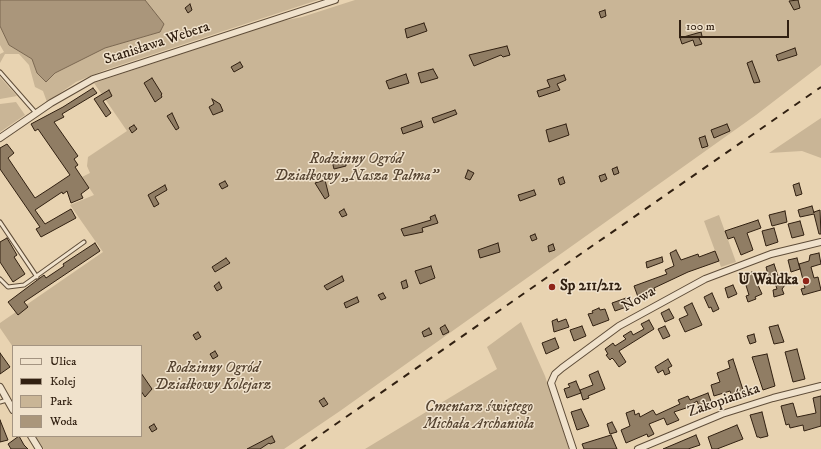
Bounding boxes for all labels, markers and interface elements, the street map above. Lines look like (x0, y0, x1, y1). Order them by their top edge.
scale bar (681, 12, 791, 38)
street label: Stanisława Webera (102, 18, 212, 70)
text: 100 m (686, 19, 715, 34)
park label: Rodzinny Ogród Działkowy „Nasza Palma” (274, 151, 438, 186)
place label: U Waldka (738, 272, 798, 290)
marker: U Waldka (801, 276, 811, 286)
place label: Sp 211/212 (560, 278, 621, 296)
marker: Sp 211/212 (547, 282, 557, 292)
street label: Nowa (619, 283, 659, 317)
legend (12, 345, 142, 437)
text: Ulica (50, 354, 76, 369)
park label: Rodzinny Ogród Działkowy Kolejarz (155, 360, 271, 395)
text: Kolej (50, 374, 76, 389)
street label: Zakopiańska (686, 380, 762, 422)
text: Park (50, 394, 72, 409)
park label: Cmentarz świętego Michała Archanioła (424, 399, 534, 434)
text: Woda (50, 414, 77, 429)

